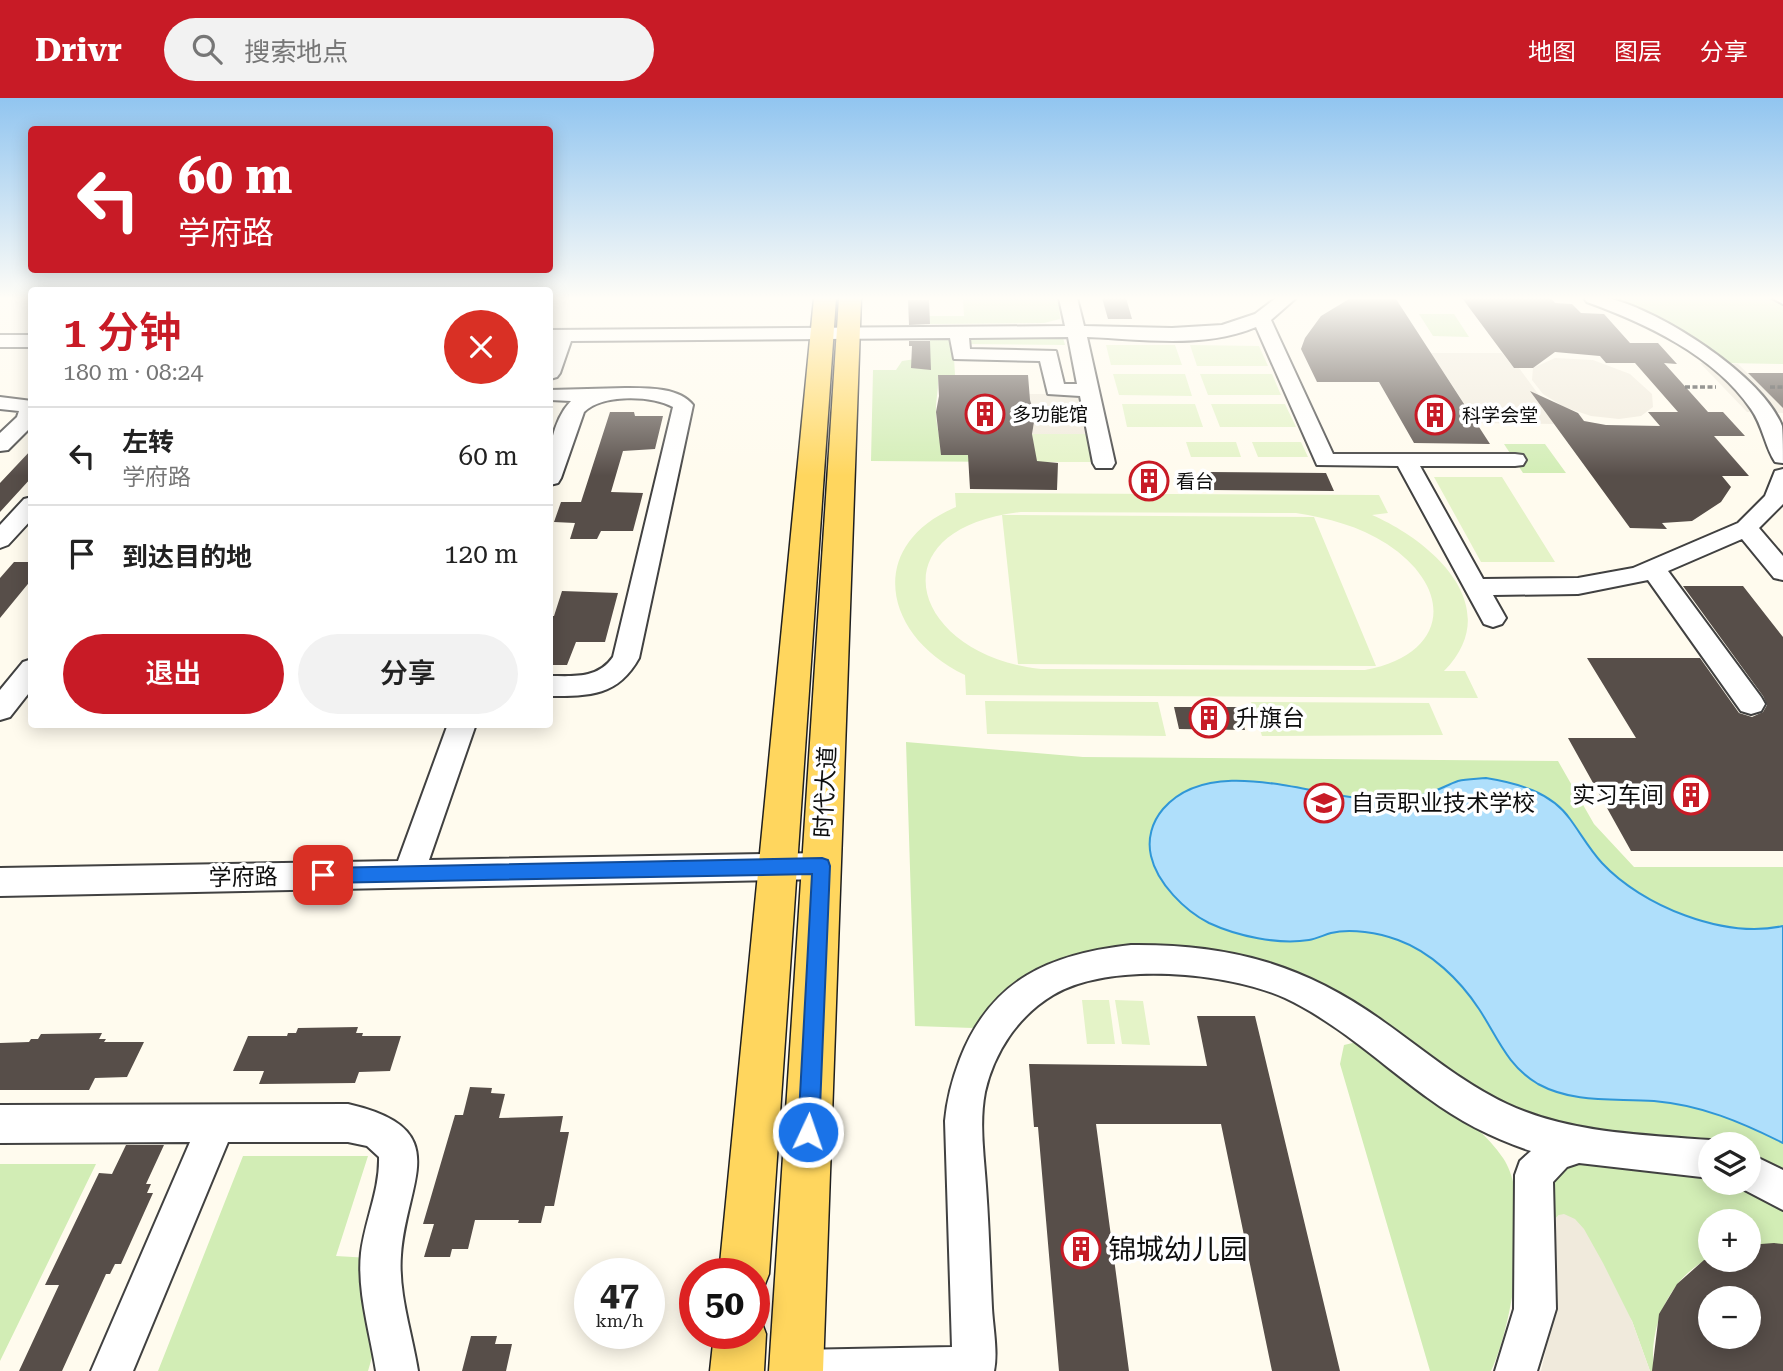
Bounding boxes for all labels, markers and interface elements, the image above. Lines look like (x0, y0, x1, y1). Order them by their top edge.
search box (164, 18, 654, 81)
text: Drivr (35, 30, 122, 69)
icon: search (188, 30, 226, 68)
text: 搜索地点 (244, 37, 348, 67)
text: 地图 (1528, 38, 1576, 66)
text: 图层 (1614, 38, 1662, 66)
text: 分享 (1700, 38, 1748, 66)
text: 60 m (178, 148, 293, 205)
icon: left (63, 154, 154, 245)
text: 学府路 (178, 214, 274, 252)
text: 1 分钟 (63, 308, 181, 357)
button: close (444, 310, 518, 384)
text: 180 m · 08:24 (63, 359, 203, 386)
building icon: 多功能馆 (964, 393, 1006, 435)
building icon: 科学会堂 (1414, 394, 1456, 436)
place label: 多功能馆 (1012, 403, 1088, 426)
place label: 科学会堂 (1462, 404, 1538, 427)
text: 左转 (122, 427, 174, 457)
icon: left (63, 437, 101, 475)
text: 60 m (459, 441, 518, 471)
building icon: 看台 (1128, 460, 1170, 502)
text: 学府路 (122, 464, 191, 491)
place label: 看台 (1176, 470, 1214, 493)
icon: arrive (63, 535, 101, 573)
text: 120 m (444, 539, 518, 569)
text: 到达目的地 (122, 542, 252, 572)
button: 退出 (63, 634, 284, 714)
button: 分享 (298, 634, 518, 714)
building icon: 升旗台 (1188, 697, 1230, 739)
place label: 升旗台 (1236, 705, 1305, 732)
street label: 时代大道 (810, 745, 841, 839)
building icon: 实习车间 (1670, 774, 1712, 816)
school or university icon: 自贡职业技术学校 (1303, 782, 1345, 824)
place label: 实习车间 (1572, 782, 1664, 809)
place label: 自贡职业技术学校 (1351, 790, 1535, 817)
pin (293, 845, 353, 905)
icon: arrive (304, 856, 342, 894)
street label: 学府路 (208, 863, 278, 892)
position arrow (771, 1095, 845, 1169)
map controls (1698, 1132, 1761, 1349)
button: layers (1698, 1132, 1761, 1195)
button: + (1698, 1209, 1761, 1272)
building icon: 锦城幼儿园 (1060, 1228, 1102, 1270)
place label: 锦城幼儿园 (1108, 1233, 1248, 1266)
speed limit sign: 50 (679, 1258, 770, 1349)
text: 47 (600, 1274, 639, 1315)
button: − (1698, 1286, 1761, 1349)
text: km/h (595, 1310, 644, 1331)

